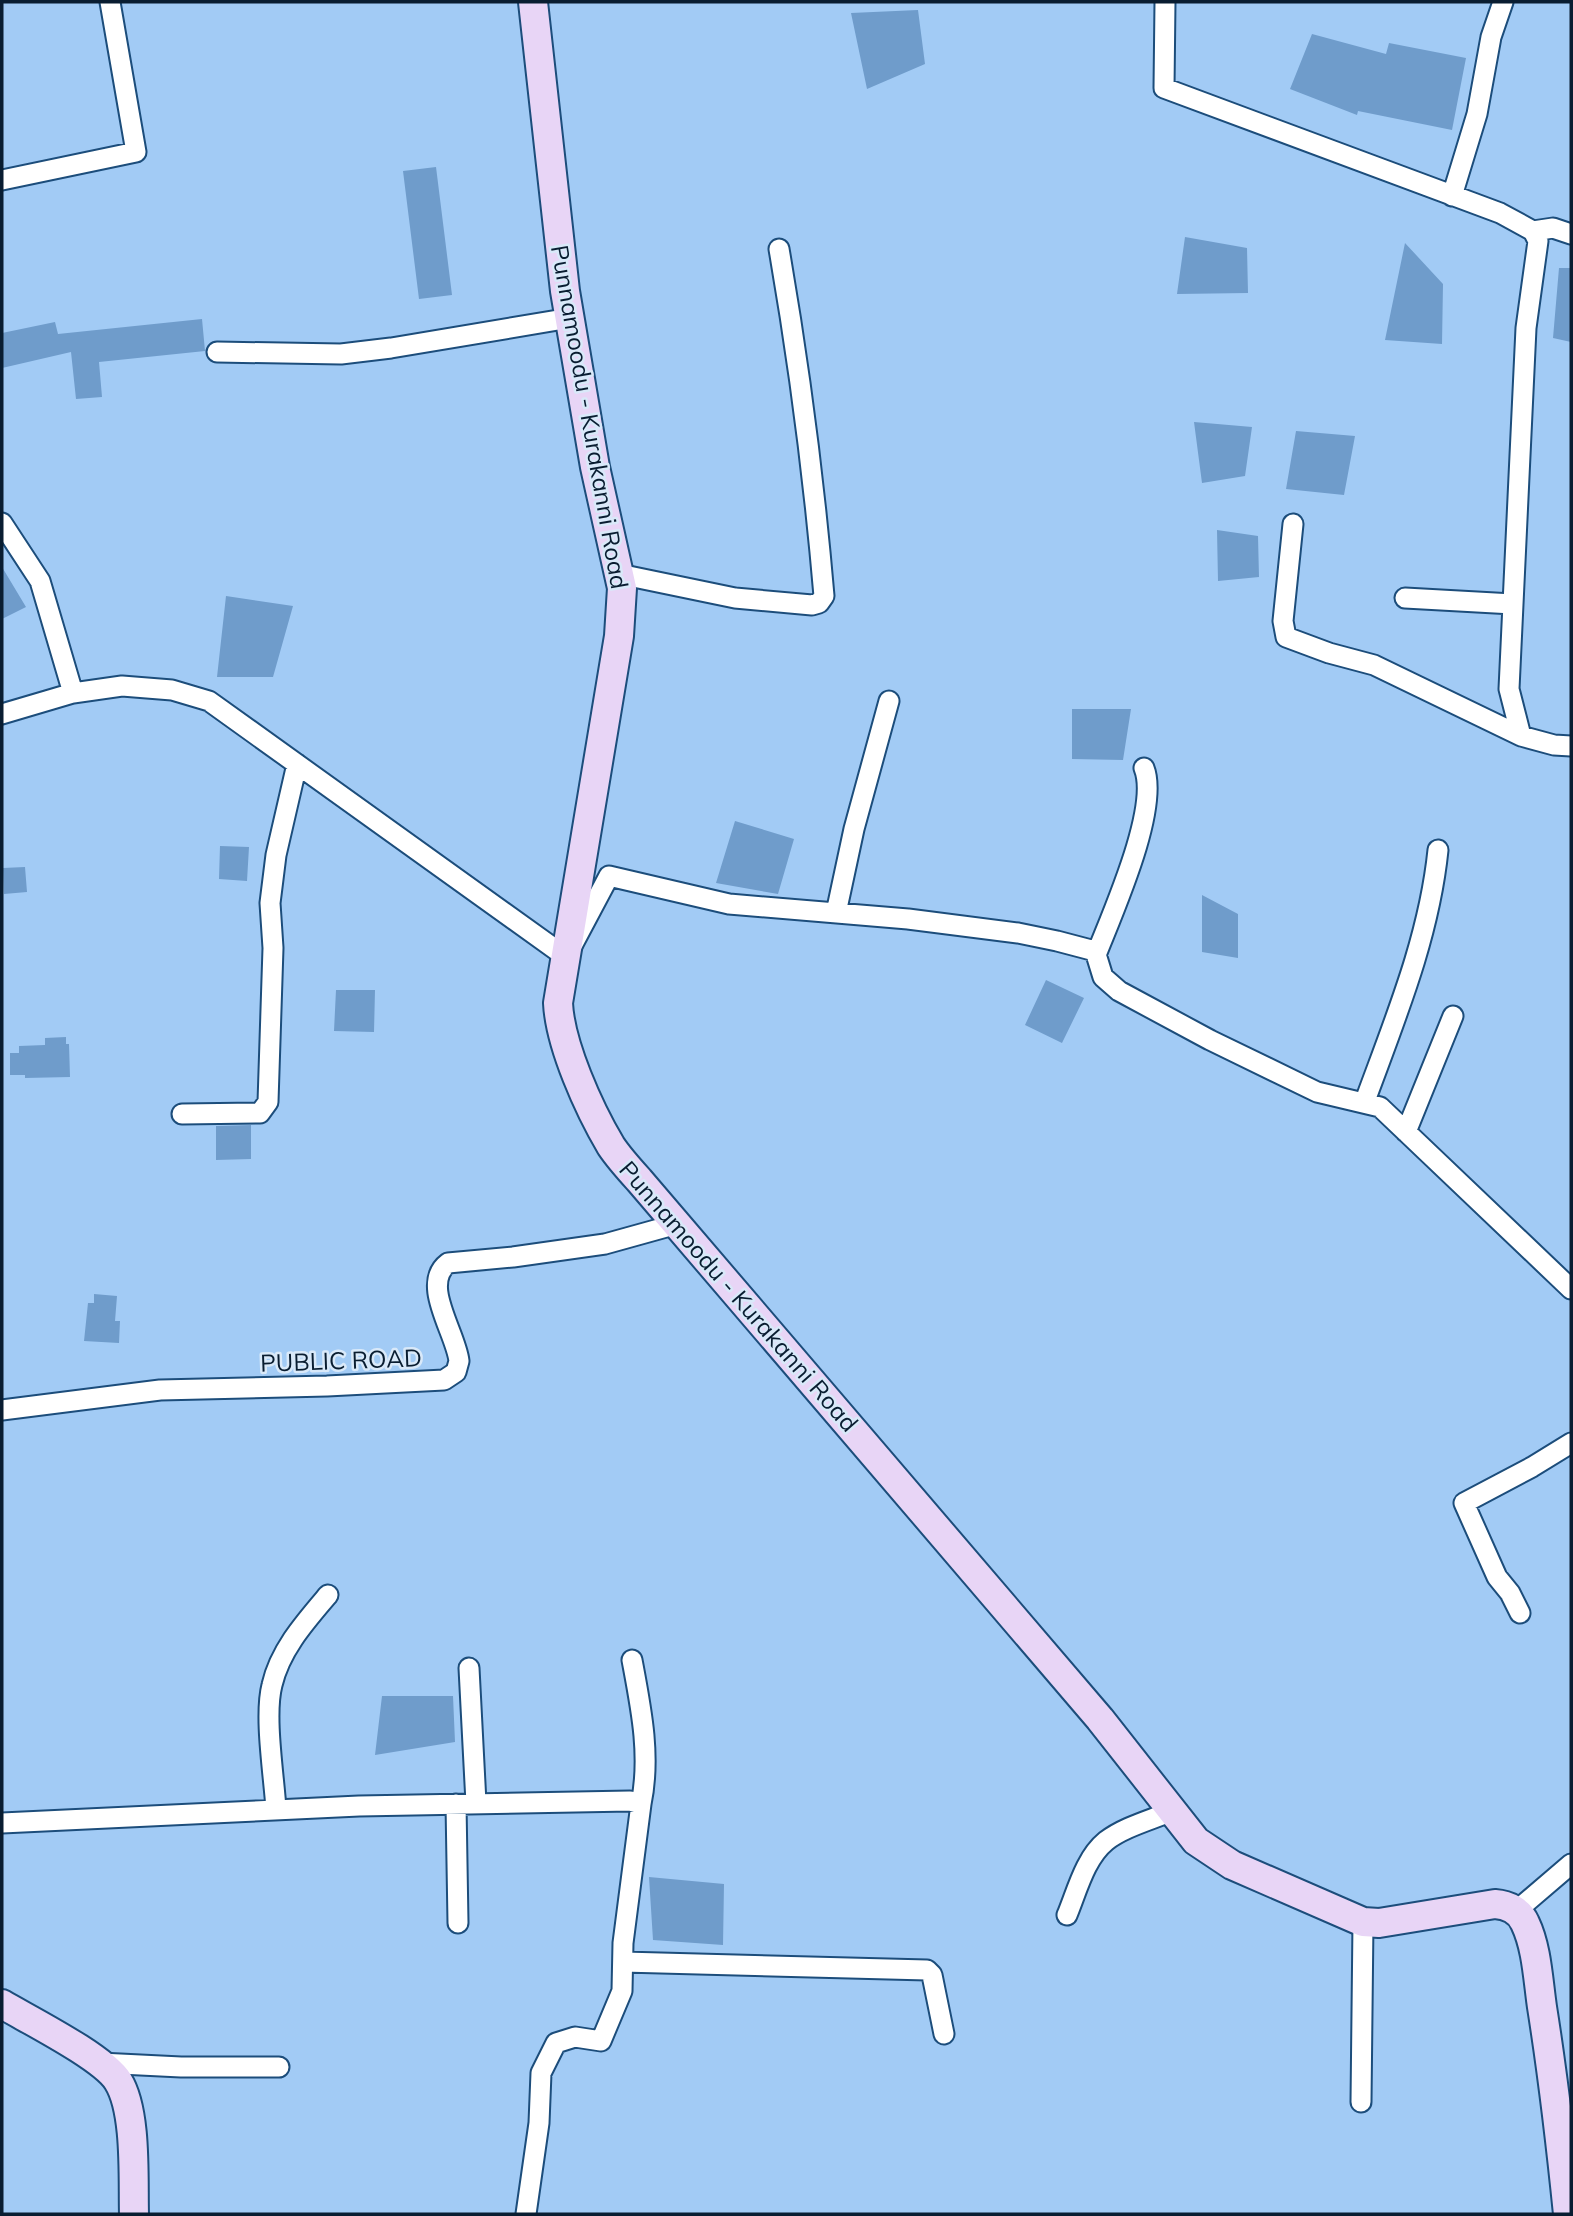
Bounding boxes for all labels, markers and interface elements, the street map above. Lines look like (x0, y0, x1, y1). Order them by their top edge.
street label: Punnamoodu - Kurakanni Road (545, 243, 635, 591)
street label: Punnamoodu - Kurakanni Road (613, 1155, 865, 1437)
street label: PUBLIC ROAD (260, 1342, 422, 1378)

